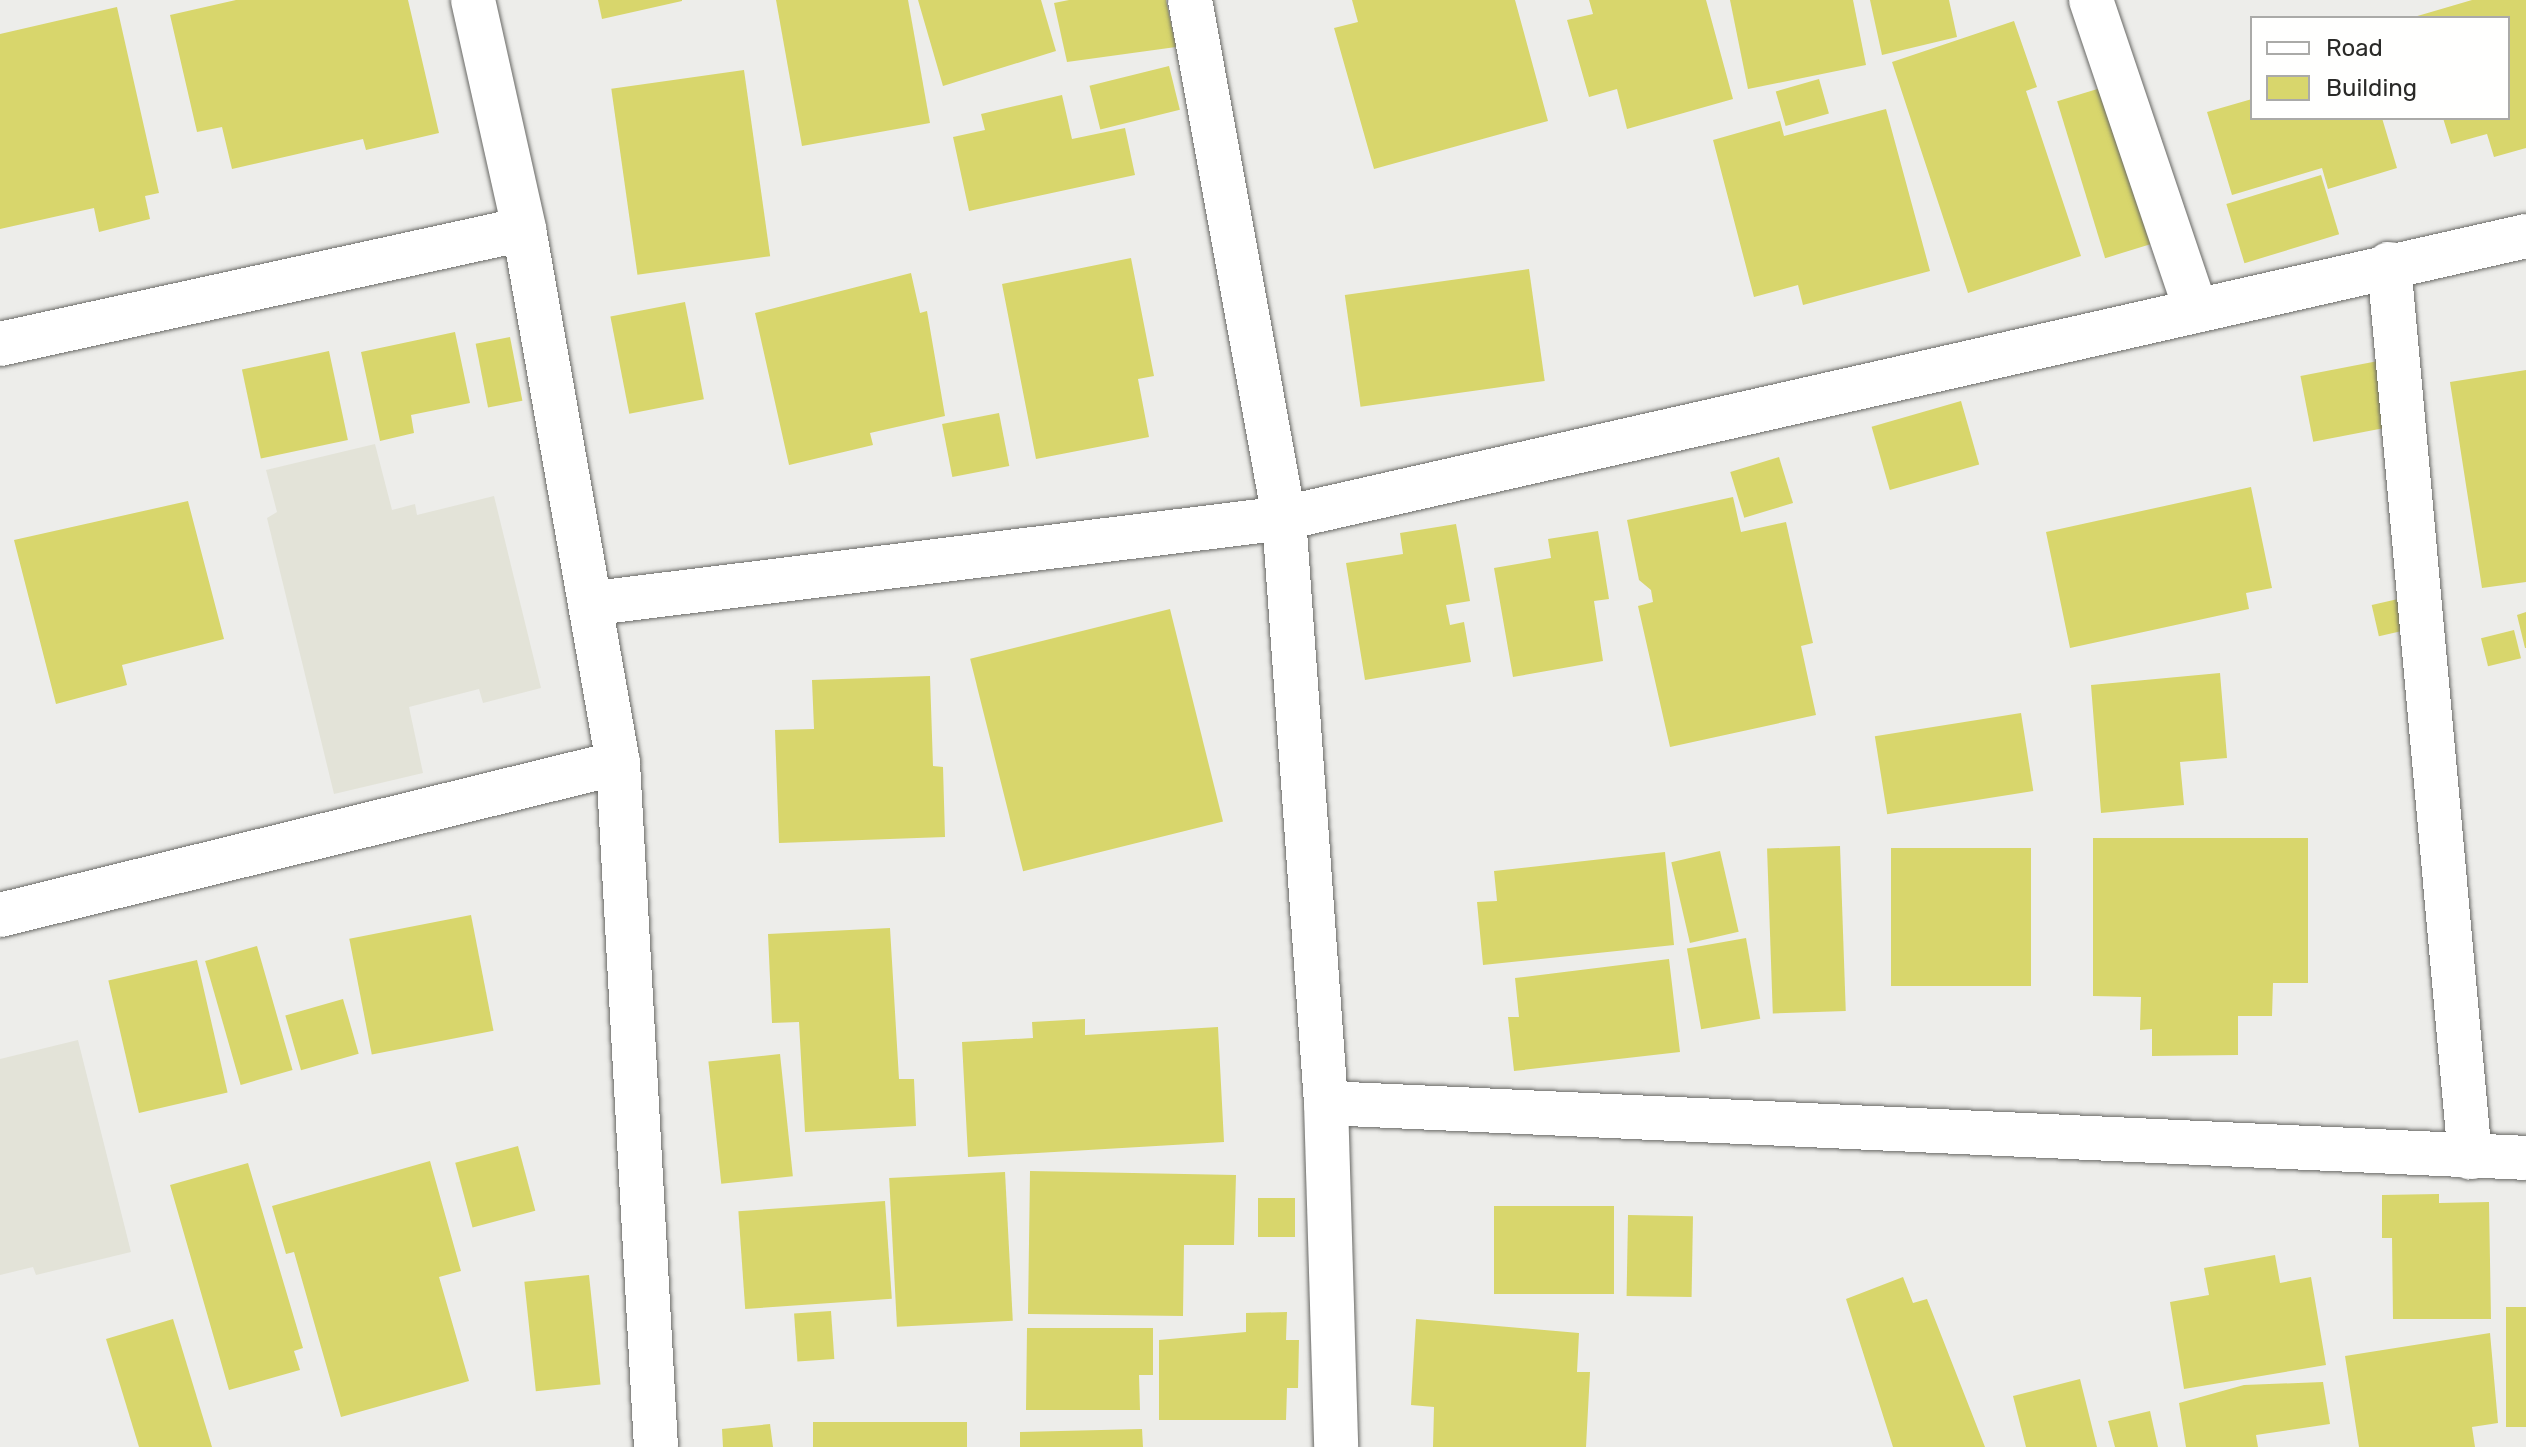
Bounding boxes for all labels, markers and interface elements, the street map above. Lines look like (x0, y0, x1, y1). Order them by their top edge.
legend (2250, 16, 2510, 120)
text: Road (2326, 34, 2383, 62)
text: Building (2326, 74, 2417, 102)

